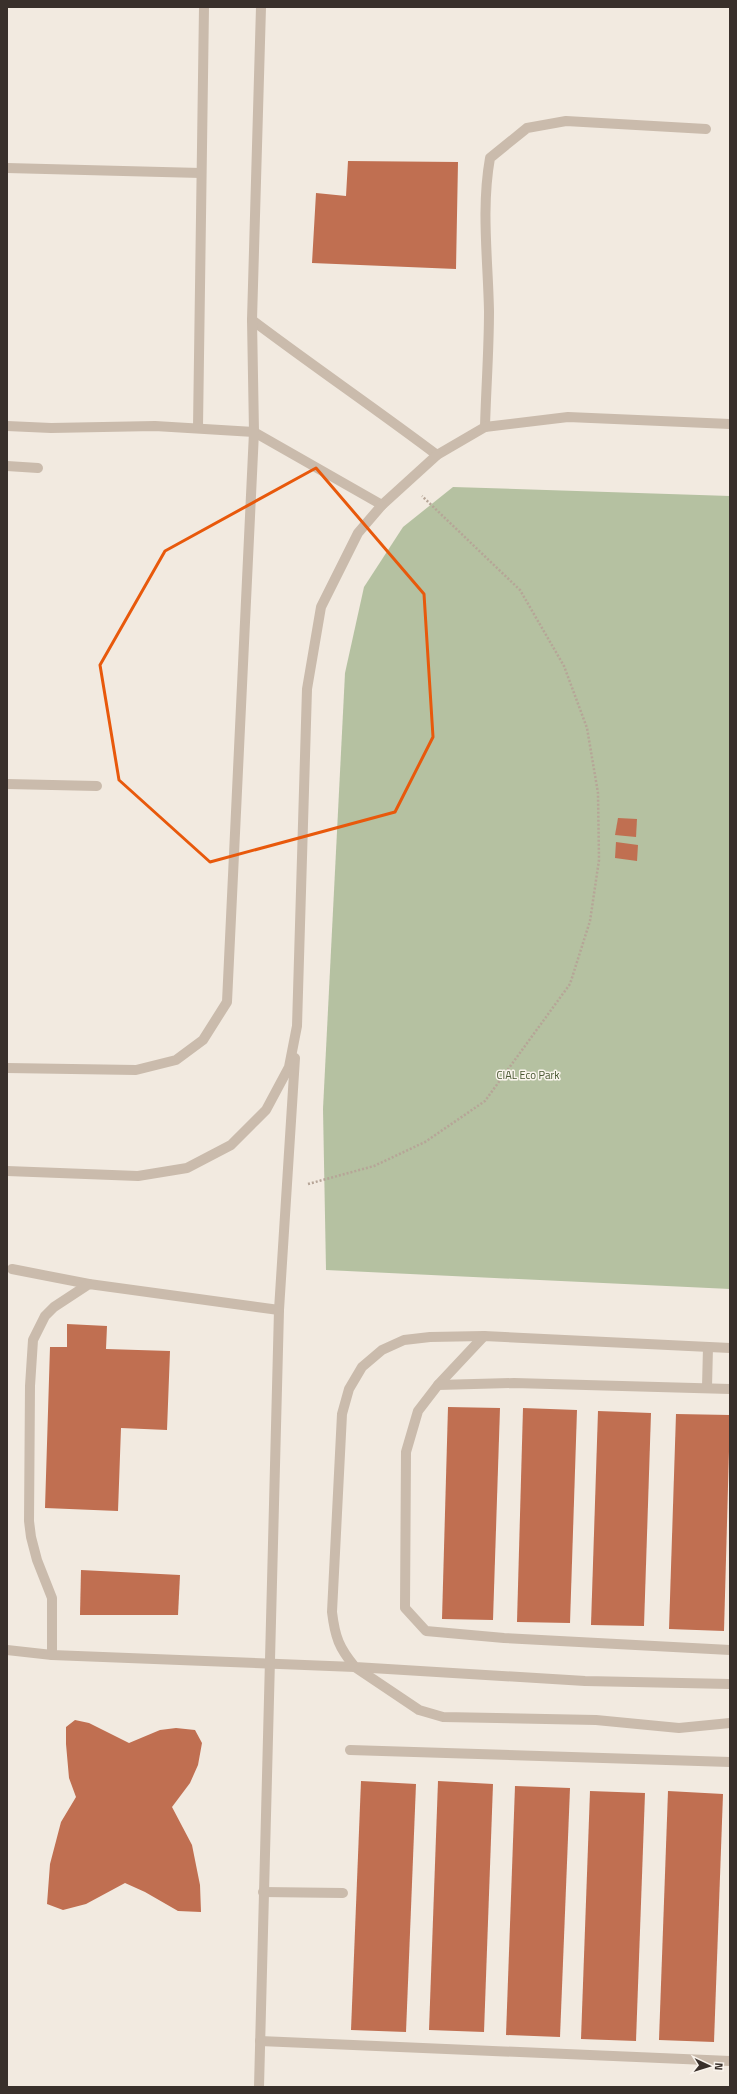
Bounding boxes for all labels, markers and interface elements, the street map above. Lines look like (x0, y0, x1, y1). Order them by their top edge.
park label: CIAL Eco Park (497, 1067, 560, 1083)
north arrow (689, 2046, 729, 2086)
text: N (711, 2062, 727, 2071)

